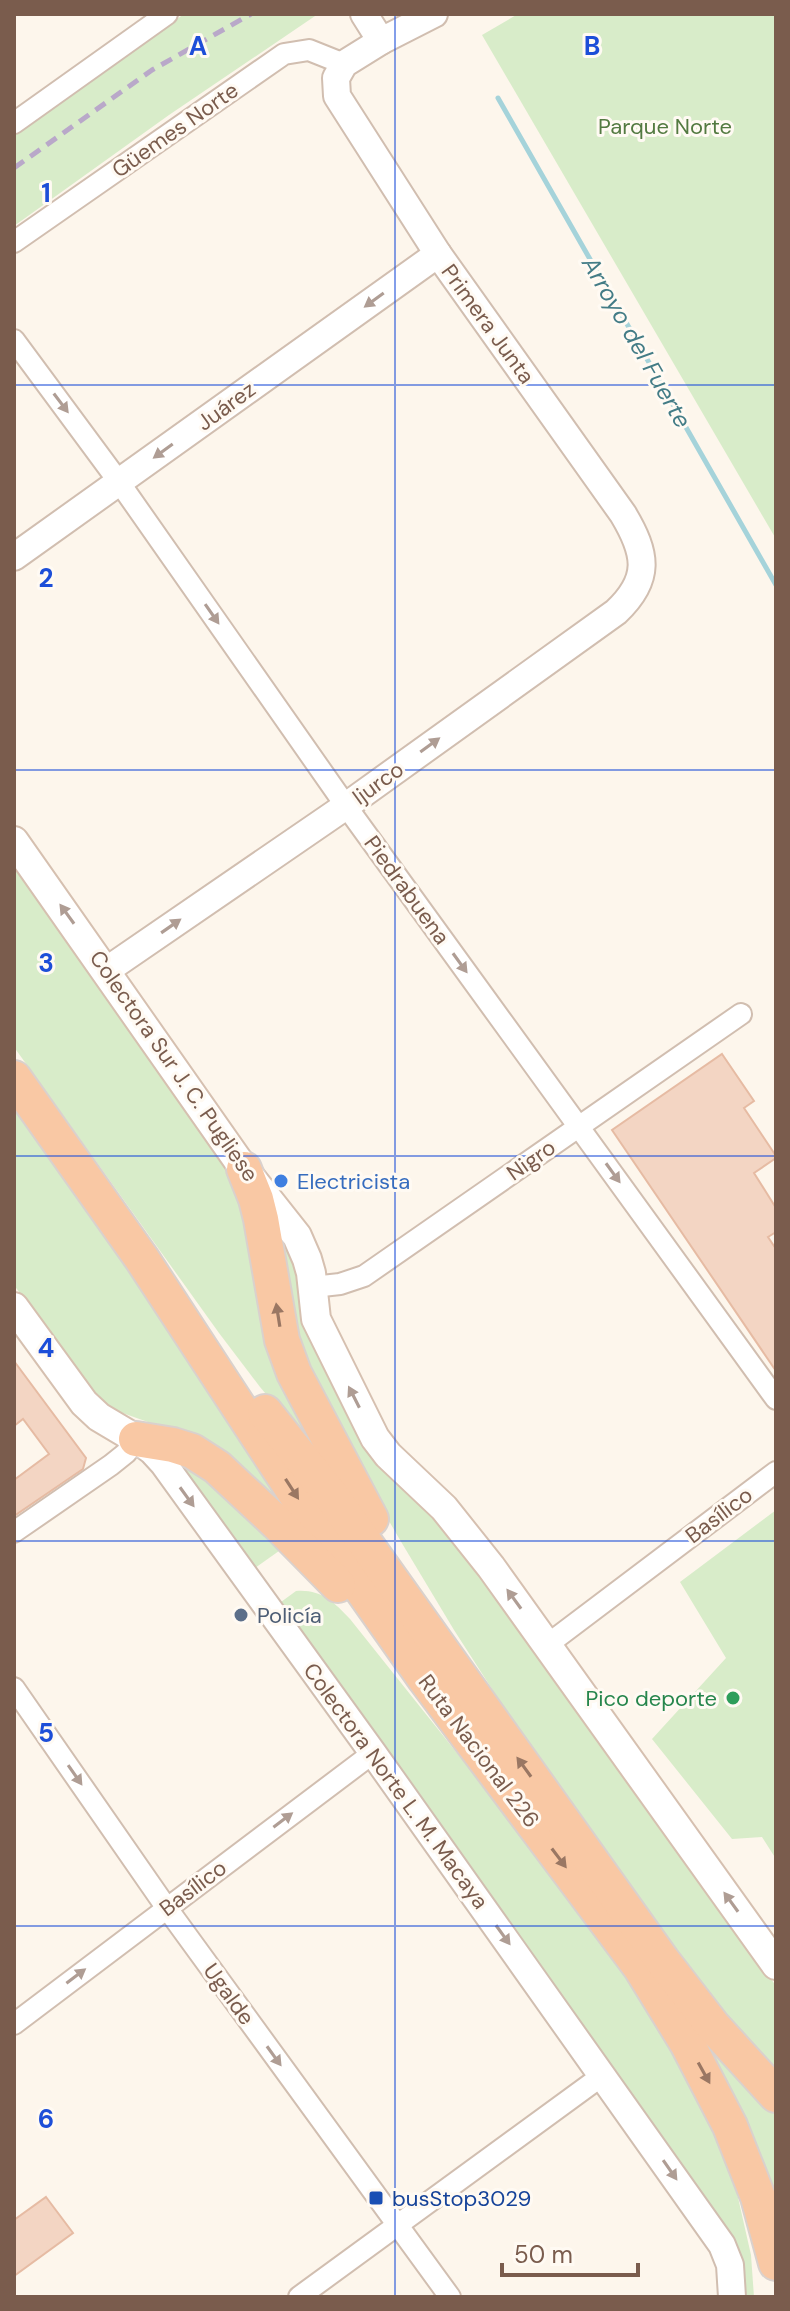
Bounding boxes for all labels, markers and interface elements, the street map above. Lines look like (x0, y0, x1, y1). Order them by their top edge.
text: A (189, 29, 207, 63)
text: B (584, 29, 600, 63)
street label: Güemes Norte (106, 76, 244, 184)
park label: Parque Norte (598, 112, 732, 141)
text: 1 (41, 176, 51, 210)
water label: Arroyo del Fuerte (575, 250, 699, 433)
street label: Primera Junta (435, 258, 541, 390)
one-way arrow (364, 292, 385, 307)
street label: Juárez (191, 375, 261, 437)
one-way arrow (52, 393, 68, 413)
one-way arrow (152, 443, 173, 458)
text: 2 (38, 561, 54, 595)
one-way arrow (204, 604, 219, 625)
one-way arrow (420, 738, 440, 754)
street label: Ijurco (347, 755, 409, 811)
street label: Piedrabuena (358, 830, 456, 950)
one-way arrow (59, 904, 75, 925)
one-way arrow (160, 919, 181, 934)
street label: Colectora Sur J. C. Pugliese (83, 945, 265, 1187)
text: 3 (38, 946, 54, 980)
one-way arrow (452, 953, 468, 973)
street label: Nigro (501, 1133, 561, 1187)
one-way arrow (605, 1163, 620, 1184)
place label: Electricista (297, 1167, 410, 1196)
marker: Electricista (272, 1172, 290, 1190)
one-way arrow (271, 1302, 284, 1327)
text: 4 (38, 1331, 54, 1365)
one-way arrow (347, 1385, 361, 1408)
one-way arrow (284, 1478, 298, 1500)
street label: Basílico (680, 1480, 758, 1550)
one-way arrow (179, 1487, 195, 1507)
one-way arrow (506, 1588, 522, 1610)
place label: Policía (257, 1601, 322, 1630)
marker: Policía (232, 1606, 250, 1624)
street label: Colectora Norte L. M. Macaya (297, 1657, 495, 1915)
street label: Ruta Nacional 226 (412, 1669, 546, 1833)
place label: Pico deporte (585, 1684, 717, 1713)
marker: Pico deporte (724, 1689, 742, 1707)
text: 5 (38, 1716, 54, 1750)
one-way arrow (517, 1757, 532, 1778)
one-way arrow (67, 1765, 82, 1786)
one-way arrow (273, 1812, 294, 1828)
one-way arrow (550, 1848, 566, 1868)
street label: Basílico (154, 1853, 232, 1923)
one-way arrow (723, 1891, 739, 1912)
one-way arrow (495, 1925, 510, 1946)
street label: Ugalde (197, 1957, 261, 2031)
one-way arrow (66, 1969, 86, 1985)
one-way arrow (265, 2045, 281, 2066)
one-way arrow (697, 2062, 711, 2085)
text: 6 (38, 2102, 54, 2136)
one-way arrow (662, 2160, 677, 2181)
place label: busStop3029 (392, 2184, 531, 2213)
marker: busStop3029 (367, 2189, 385, 2207)
scale bar (502, 2227, 638, 2277)
text: 50 m (514, 2239, 573, 2270)

